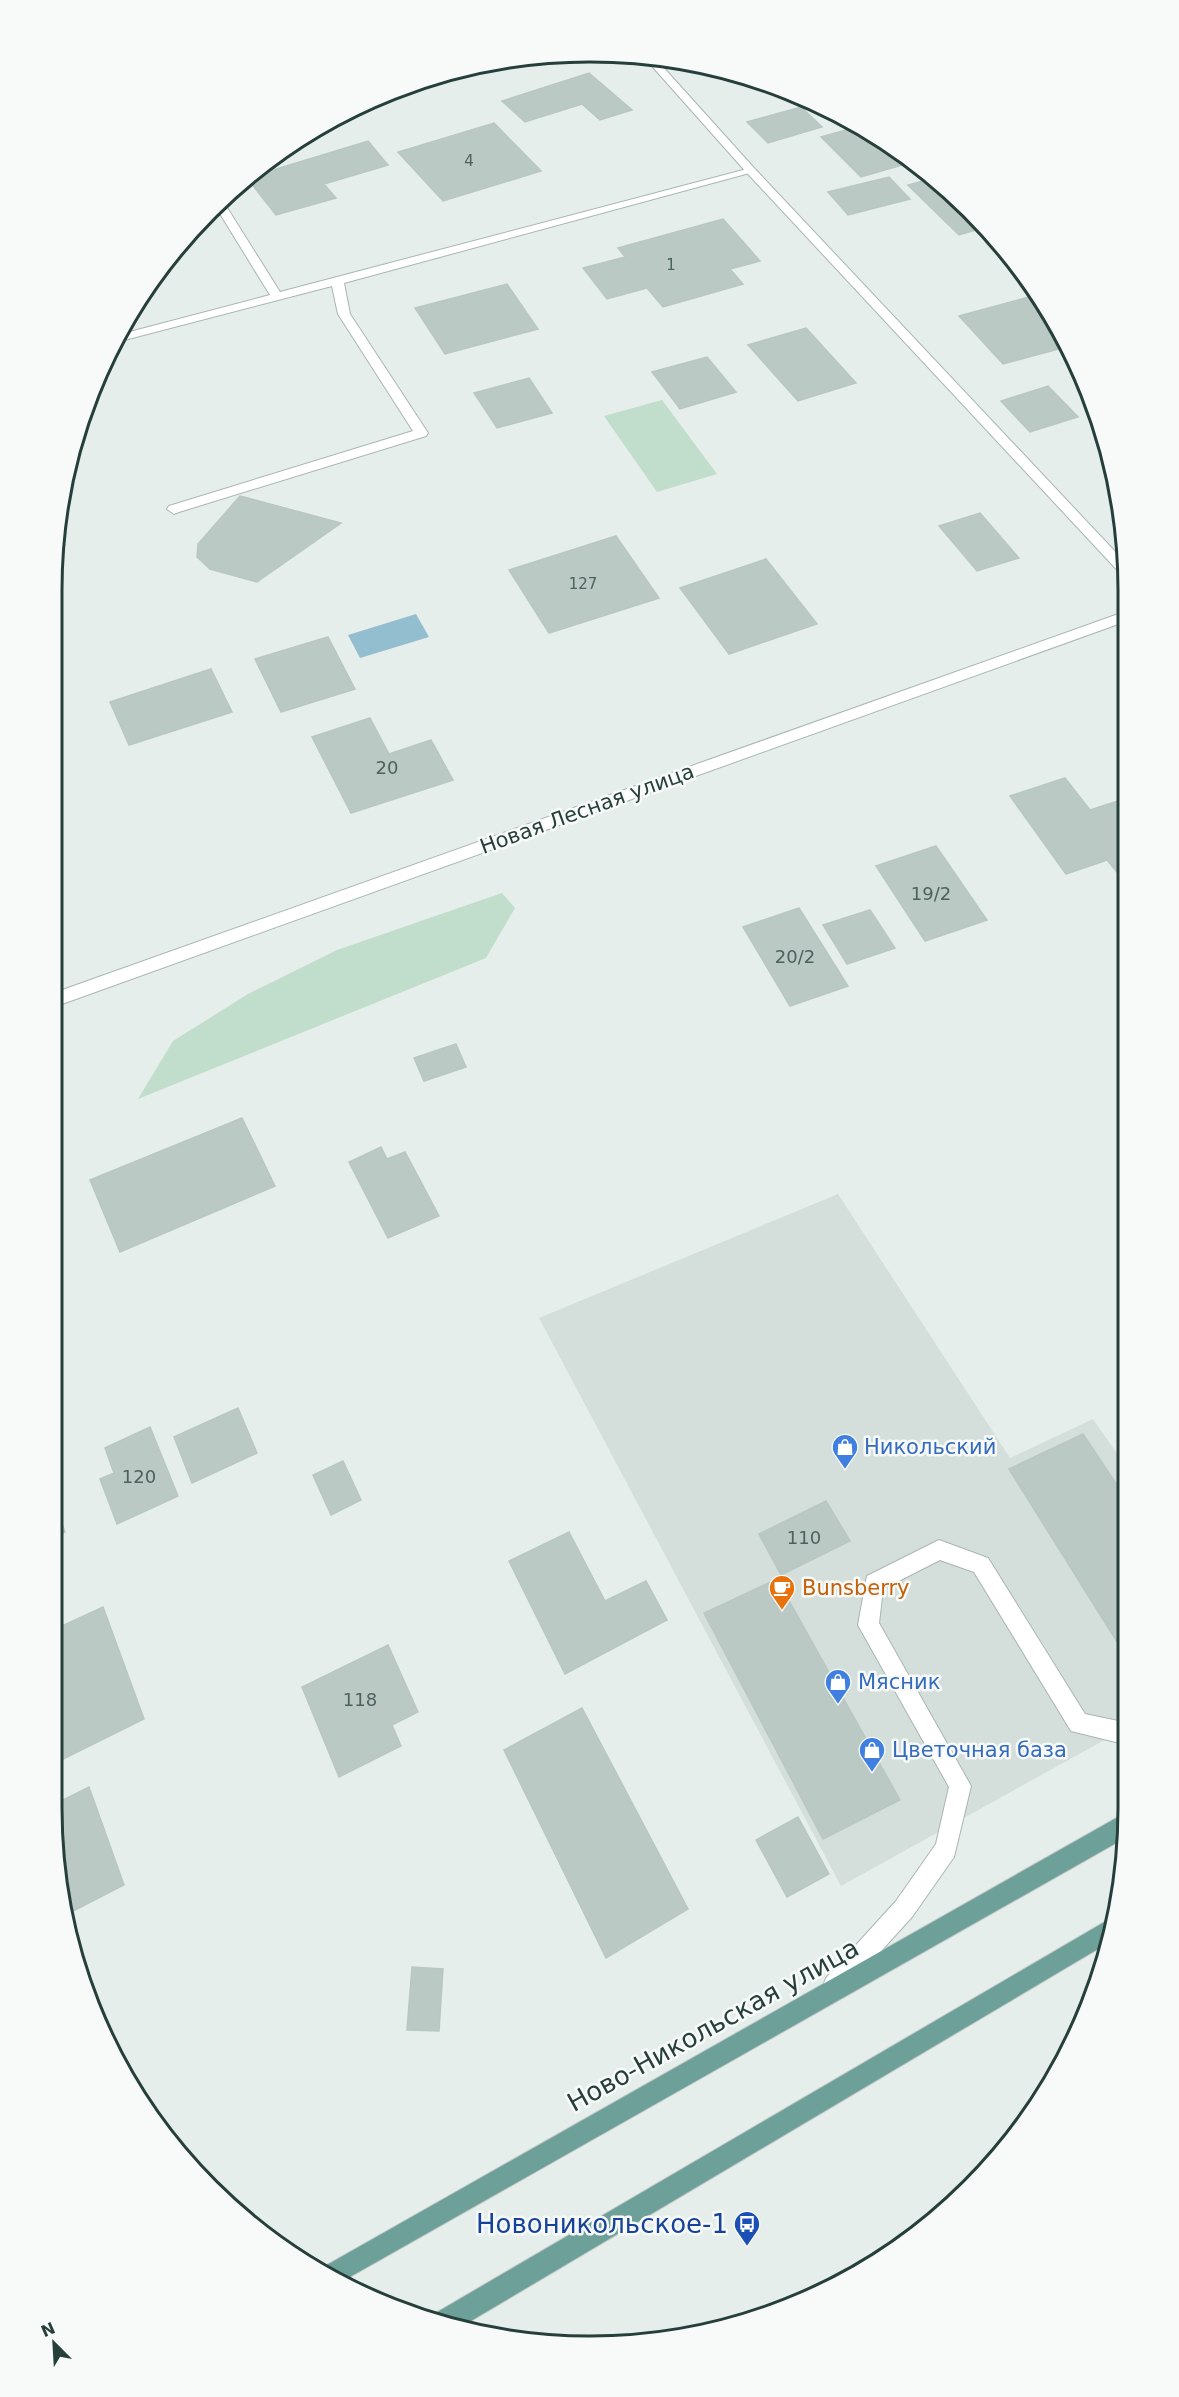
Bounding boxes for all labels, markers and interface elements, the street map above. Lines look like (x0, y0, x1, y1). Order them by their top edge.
house number: 4 (464, 152, 474, 170)
house number: 1 (666, 256, 676, 274)
house number: 127 (569, 575, 597, 593)
house number: 20 (376, 757, 398, 778)
street label: Новая Лесная улица (477, 759, 697, 859)
house number: 19/2 (911, 883, 951, 904)
house number: 20/2 (775, 946, 815, 967)
shop icon: Никольский (830, 1432, 860, 1470)
place label: Никольский (864, 1435, 996, 1459)
house number: 120 (122, 1466, 156, 1487)
house number: 110 (787, 1527, 821, 1548)
cafe icon: Bunsberry (767, 1573, 797, 1611)
place label: Bunsberry (802, 1576, 910, 1600)
shop icon: Мясник (823, 1667, 853, 1705)
place label: Мясник (858, 1670, 940, 1694)
house number: 118 (343, 1689, 377, 1710)
shop icon: Цветочная база (857, 1735, 887, 1773)
place label: Цветочная база (892, 1738, 1067, 1762)
street label: Ново-Никольская улица (562, 1932, 864, 2118)
place label: Новоникольское-1 (476, 2209, 728, 2239)
bus stop icon: Новоникольское-1 (732, 2209, 762, 2247)
north arrow (24, 2313, 84, 2373)
text: N (38, 2318, 58, 2341)

